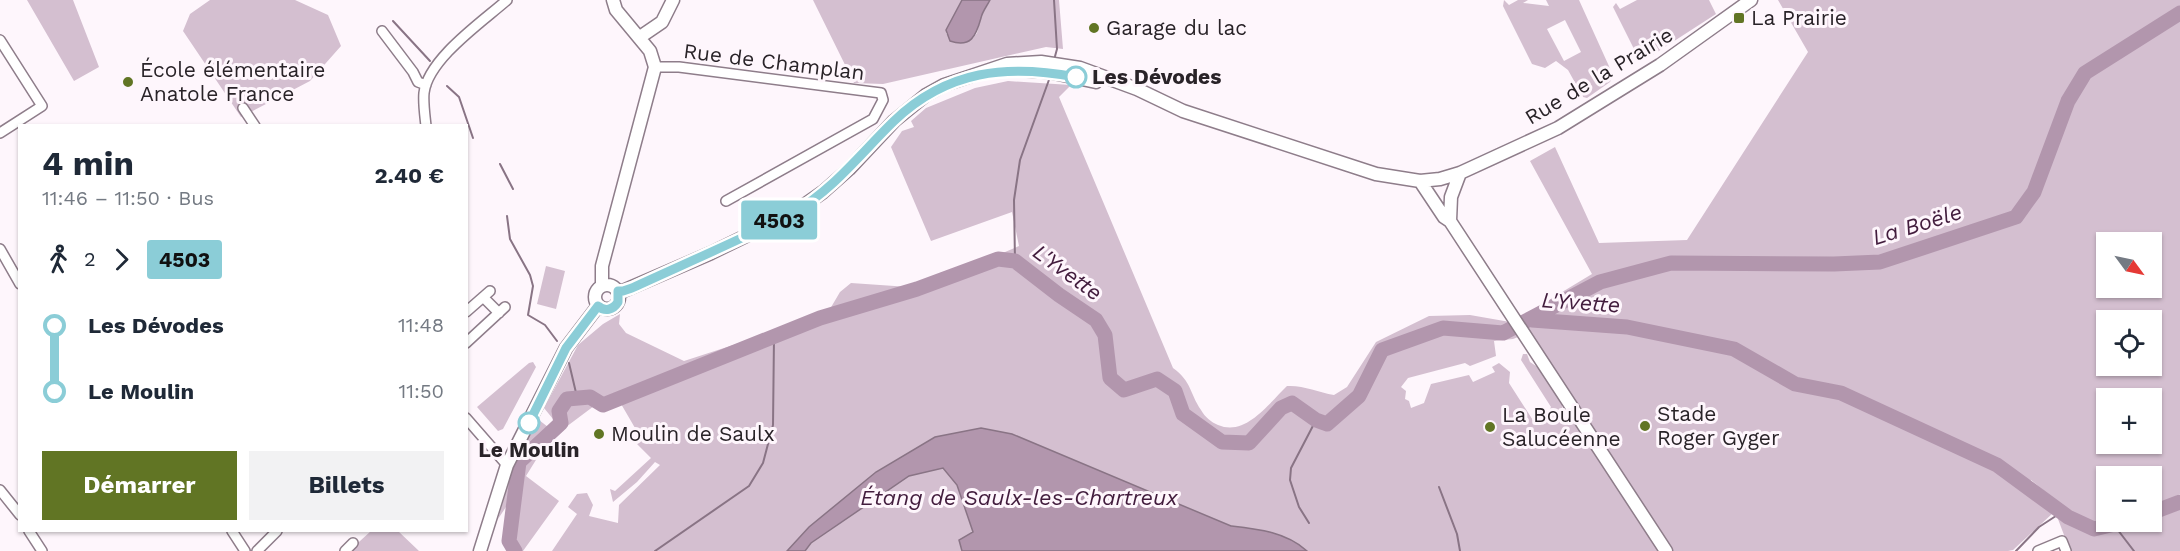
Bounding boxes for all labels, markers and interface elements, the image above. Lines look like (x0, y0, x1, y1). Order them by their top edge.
place label: La Prairie (1751, 5, 1847, 30)
marker: La Prairie (1732, 11, 1746, 25)
place label: Garage du lac (1106, 15, 1247, 40)
marker: Garage du lac (1087, 21, 1101, 35)
street label: Rue de la Prairie (1520, 22, 1677, 130)
street label: Rue de Champlan (682, 38, 866, 85)
place label: École élémentaire Anatole France (140, 57, 325, 106)
place label: Les Dévodes (1092, 64, 1221, 89)
marker: Les Dévodes (1065, 66, 1087, 88)
marker: École élémentaire Anatole France (121, 75, 135, 89)
text: 4 min (42, 144, 134, 183)
text: 2.40 € (374, 163, 444, 188)
text: 11:46 – 11:50 · Bus (42, 186, 214, 210)
water label: La Boële (1869, 199, 1965, 250)
line badge: 4503 (737, 200, 821, 240)
text: 4503 (753, 208, 805, 233)
north arrow (2096, 232, 2162, 298)
map controls (2096, 232, 2162, 532)
water label: L'Yvette (1028, 239, 1107, 306)
icon: walk (42, 243, 75, 276)
icon: forward (105, 243, 138, 276)
text: 2 (84, 247, 96, 271)
text: 4503 (159, 247, 210, 272)
water label: L'Yvette (1541, 287, 1621, 318)
button: locate (2096, 310, 2162, 376)
text: Les Dévodes (88, 313, 224, 338)
text: 11:48 (398, 313, 444, 337)
text: Le Moulin (88, 379, 194, 404)
text: 11:50 (398, 379, 444, 403)
button: + (2096, 388, 2162, 454)
place label: Stade Roger Gyger (1657, 401, 1780, 450)
place label: La Boule Salucéenne (1502, 402, 1621, 451)
marker: Le Moulin (518, 412, 540, 434)
marker: Stade Roger Gyger (1638, 419, 1652, 433)
marker: La Boule Salucéenne (1483, 420, 1497, 434)
place label: Moulin de Saulx (611, 421, 775, 446)
marker: Moulin de Saulx (592, 427, 606, 441)
place label: Le Moulin (478, 437, 580, 462)
button: Démarrer (42, 451, 237, 520)
button: Billets (249, 451, 444, 520)
button: − (2096, 466, 2162, 532)
water label: Étang de Saulx-les-Chartreux (860, 485, 1178, 510)

